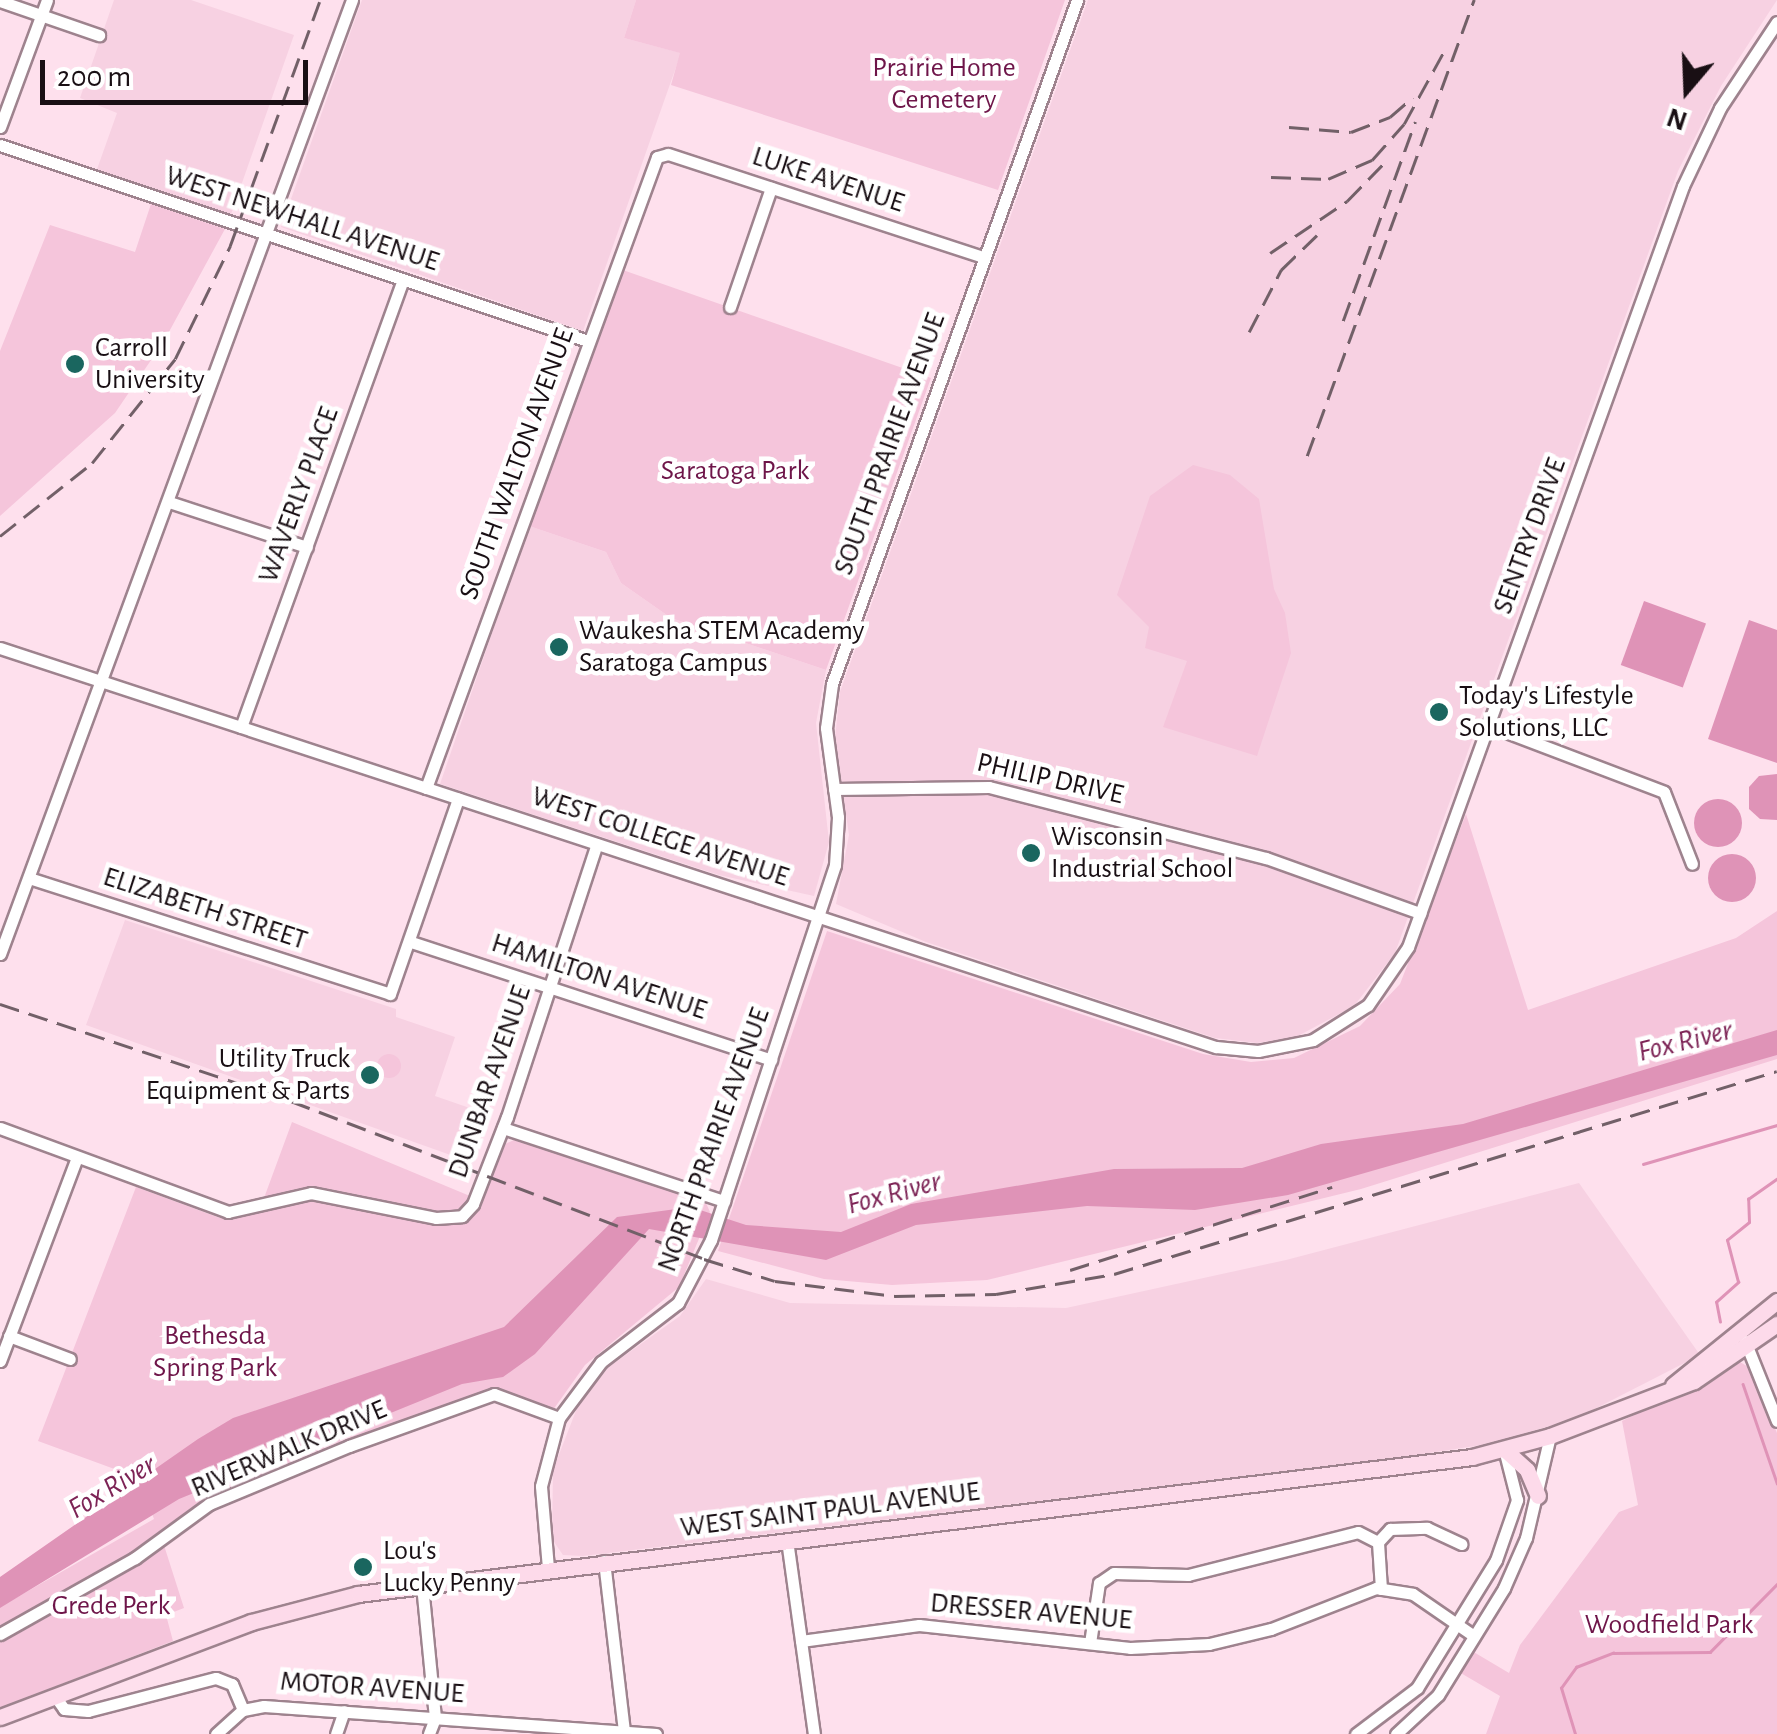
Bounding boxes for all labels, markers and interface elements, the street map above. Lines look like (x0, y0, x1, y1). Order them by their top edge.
scale bar (45, 40, 312, 102)
north arrow (1637, 40, 1737, 140)
park label: Prairie Home Cemetery (872, 51, 1016, 117)
text: 200 m (57, 62, 131, 92)
text: N (1663, 102, 1691, 135)
street label: LUKE AVENUE (748, 140, 908, 220)
street label: WEST NEWHALL AVENUE (161, 159, 443, 279)
street label: SOUTH PRAIRIE AVENUE (827, 309, 953, 579)
street label: SOUTH WALTON AVENUE (452, 324, 582, 604)
place label: Carroll University (95, 331, 205, 397)
marker: Carroll University (64, 353, 86, 375)
street label: WAVERLY PLACE (252, 403, 346, 587)
park label: Saratoga Park (661, 454, 809, 488)
street label: SENTRY DRIVE (1486, 454, 1574, 618)
place label: Waukesha STEM Academy Saratoga Campus (579, 614, 864, 680)
marker: Waukesha STEM Academy Saratoga Campus (548, 636, 570, 658)
place label: Today's Lifestyle Solutions, LLC (1459, 679, 1634, 745)
marker: Today's Lifestyle Solutions, LLC (1428, 701, 1450, 723)
street label: PHILIP DRIVE (973, 746, 1127, 812)
street label: WEST COLLEGE AVENUE (527, 780, 793, 894)
place label: Wisconsin Industrial School (1051, 820, 1233, 886)
marker: Wisconsin Industrial School (1020, 842, 1042, 864)
street label: ELIZABETH STREET (99, 860, 311, 958)
street label: HAMILTON AVENUE (487, 926, 711, 1028)
street label: DUNBAR AVENUE (441, 981, 539, 1183)
street label: NORTH PRAIRIE AVENUE (651, 1003, 777, 1277)
water label: Fox River (1634, 1012, 1736, 1070)
place label: Utility Truck Equipment & Parts (146, 1042, 350, 1108)
marker: Utility Truck Equipment & Parts (359, 1064, 381, 1086)
water label: Fox River (843, 1163, 945, 1223)
park label: Bethesda Spring Park (153, 1319, 277, 1385)
street label: RIVERWALK DRIVE (186, 1393, 392, 1505)
water label: Fox River (62, 1447, 162, 1527)
street label: WEST SAINT PAUL AVENUE (678, 1475, 982, 1545)
place label: Lou's Lucky Penny (383, 1534, 515, 1600)
marker: Lou's Lucky Penny (352, 1556, 374, 1578)
street label: DRESSER AVENUE (929, 1586, 1133, 1638)
park label: Grede Perk (52, 1589, 170, 1623)
park label: Woodfield Park (1585, 1608, 1753, 1642)
street label: MOTOR AVENUE (279, 1665, 465, 1711)

